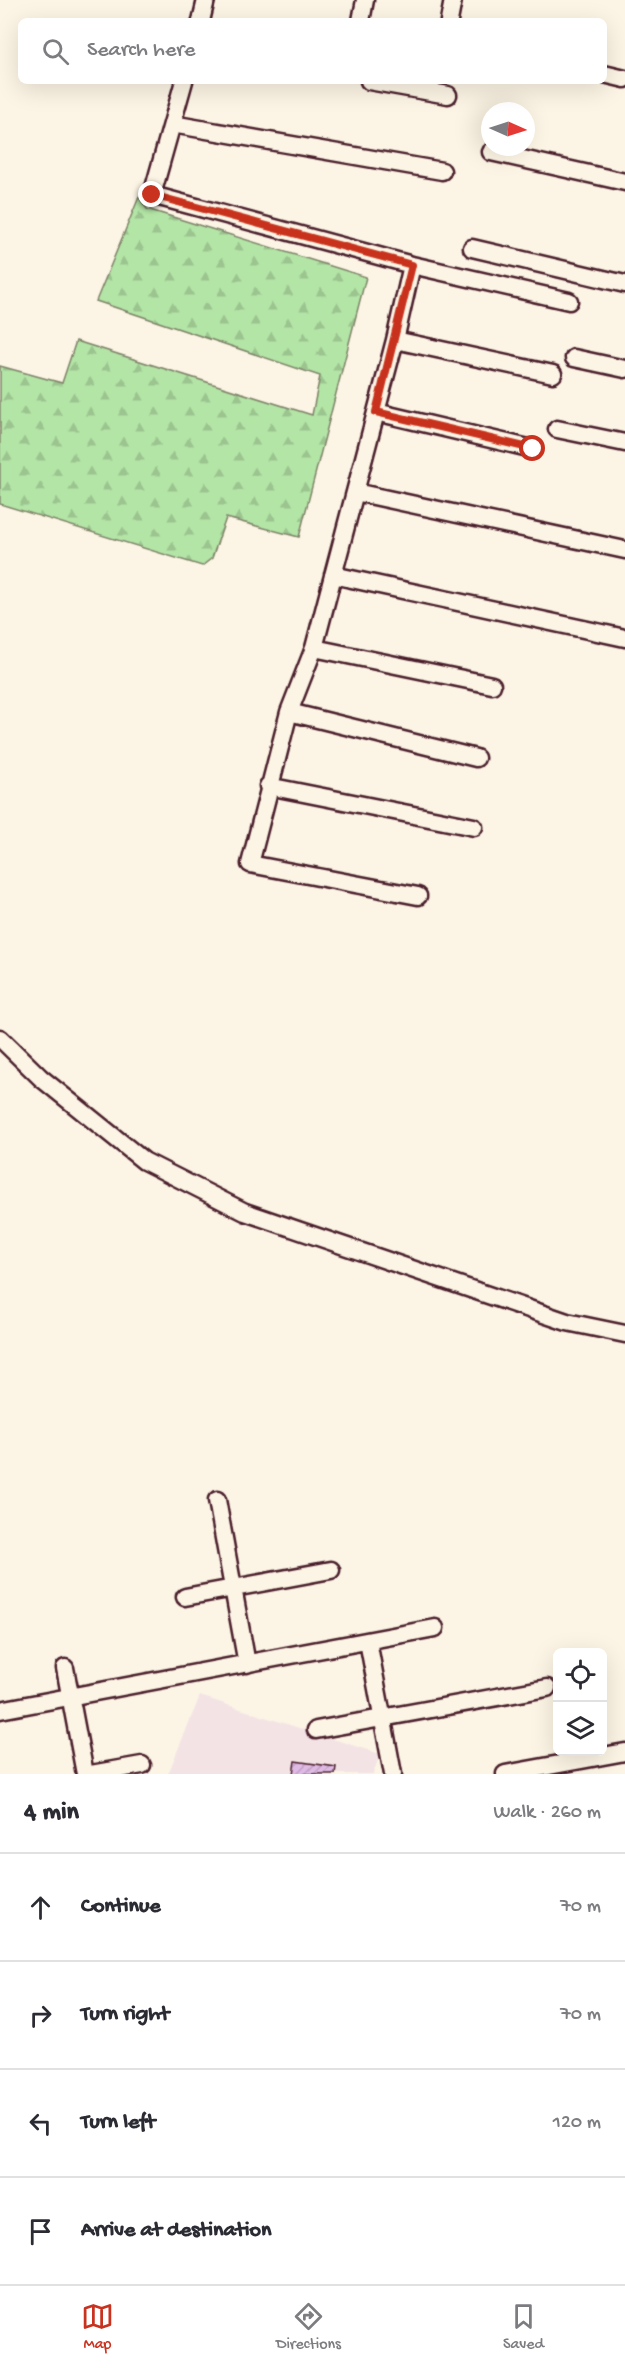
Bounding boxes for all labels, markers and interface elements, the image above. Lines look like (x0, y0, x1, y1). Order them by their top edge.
search box (18, 18, 607, 84)
icon: search (39, 35, 72, 68)
text: Search here (87, 38, 195, 64)
north arrow (481, 102, 535, 156)
route end (138, 181, 164, 207)
route start (519, 435, 545, 461)
map controls (553, 1648, 607, 1756)
button: locate (553, 1648, 607, 1702)
button: layers (553, 1702, 607, 1756)
text: 4 min (24, 1798, 79, 1829)
text: Walk · 260 m (494, 1802, 601, 1825)
icon: ahead (24, 1891, 57, 1924)
text: Continue (81, 1894, 161, 1920)
text: 70 m (560, 1896, 601, 1919)
icon: right (24, 1999, 57, 2032)
text: Turn right (81, 2002, 169, 2028)
text: 70 m (560, 2004, 601, 2027)
icon: left (24, 2107, 57, 2140)
text: Turn left (81, 2110, 155, 2136)
text: 120 m (553, 2112, 601, 2135)
icon: arrive (24, 2215, 57, 2248)
text: Arrive at destination (81, 2218, 271, 2244)
tab: Map (81, 2300, 114, 2355)
tab: Directions (276, 2300, 341, 2355)
tab: Saved (503, 2300, 544, 2355)

